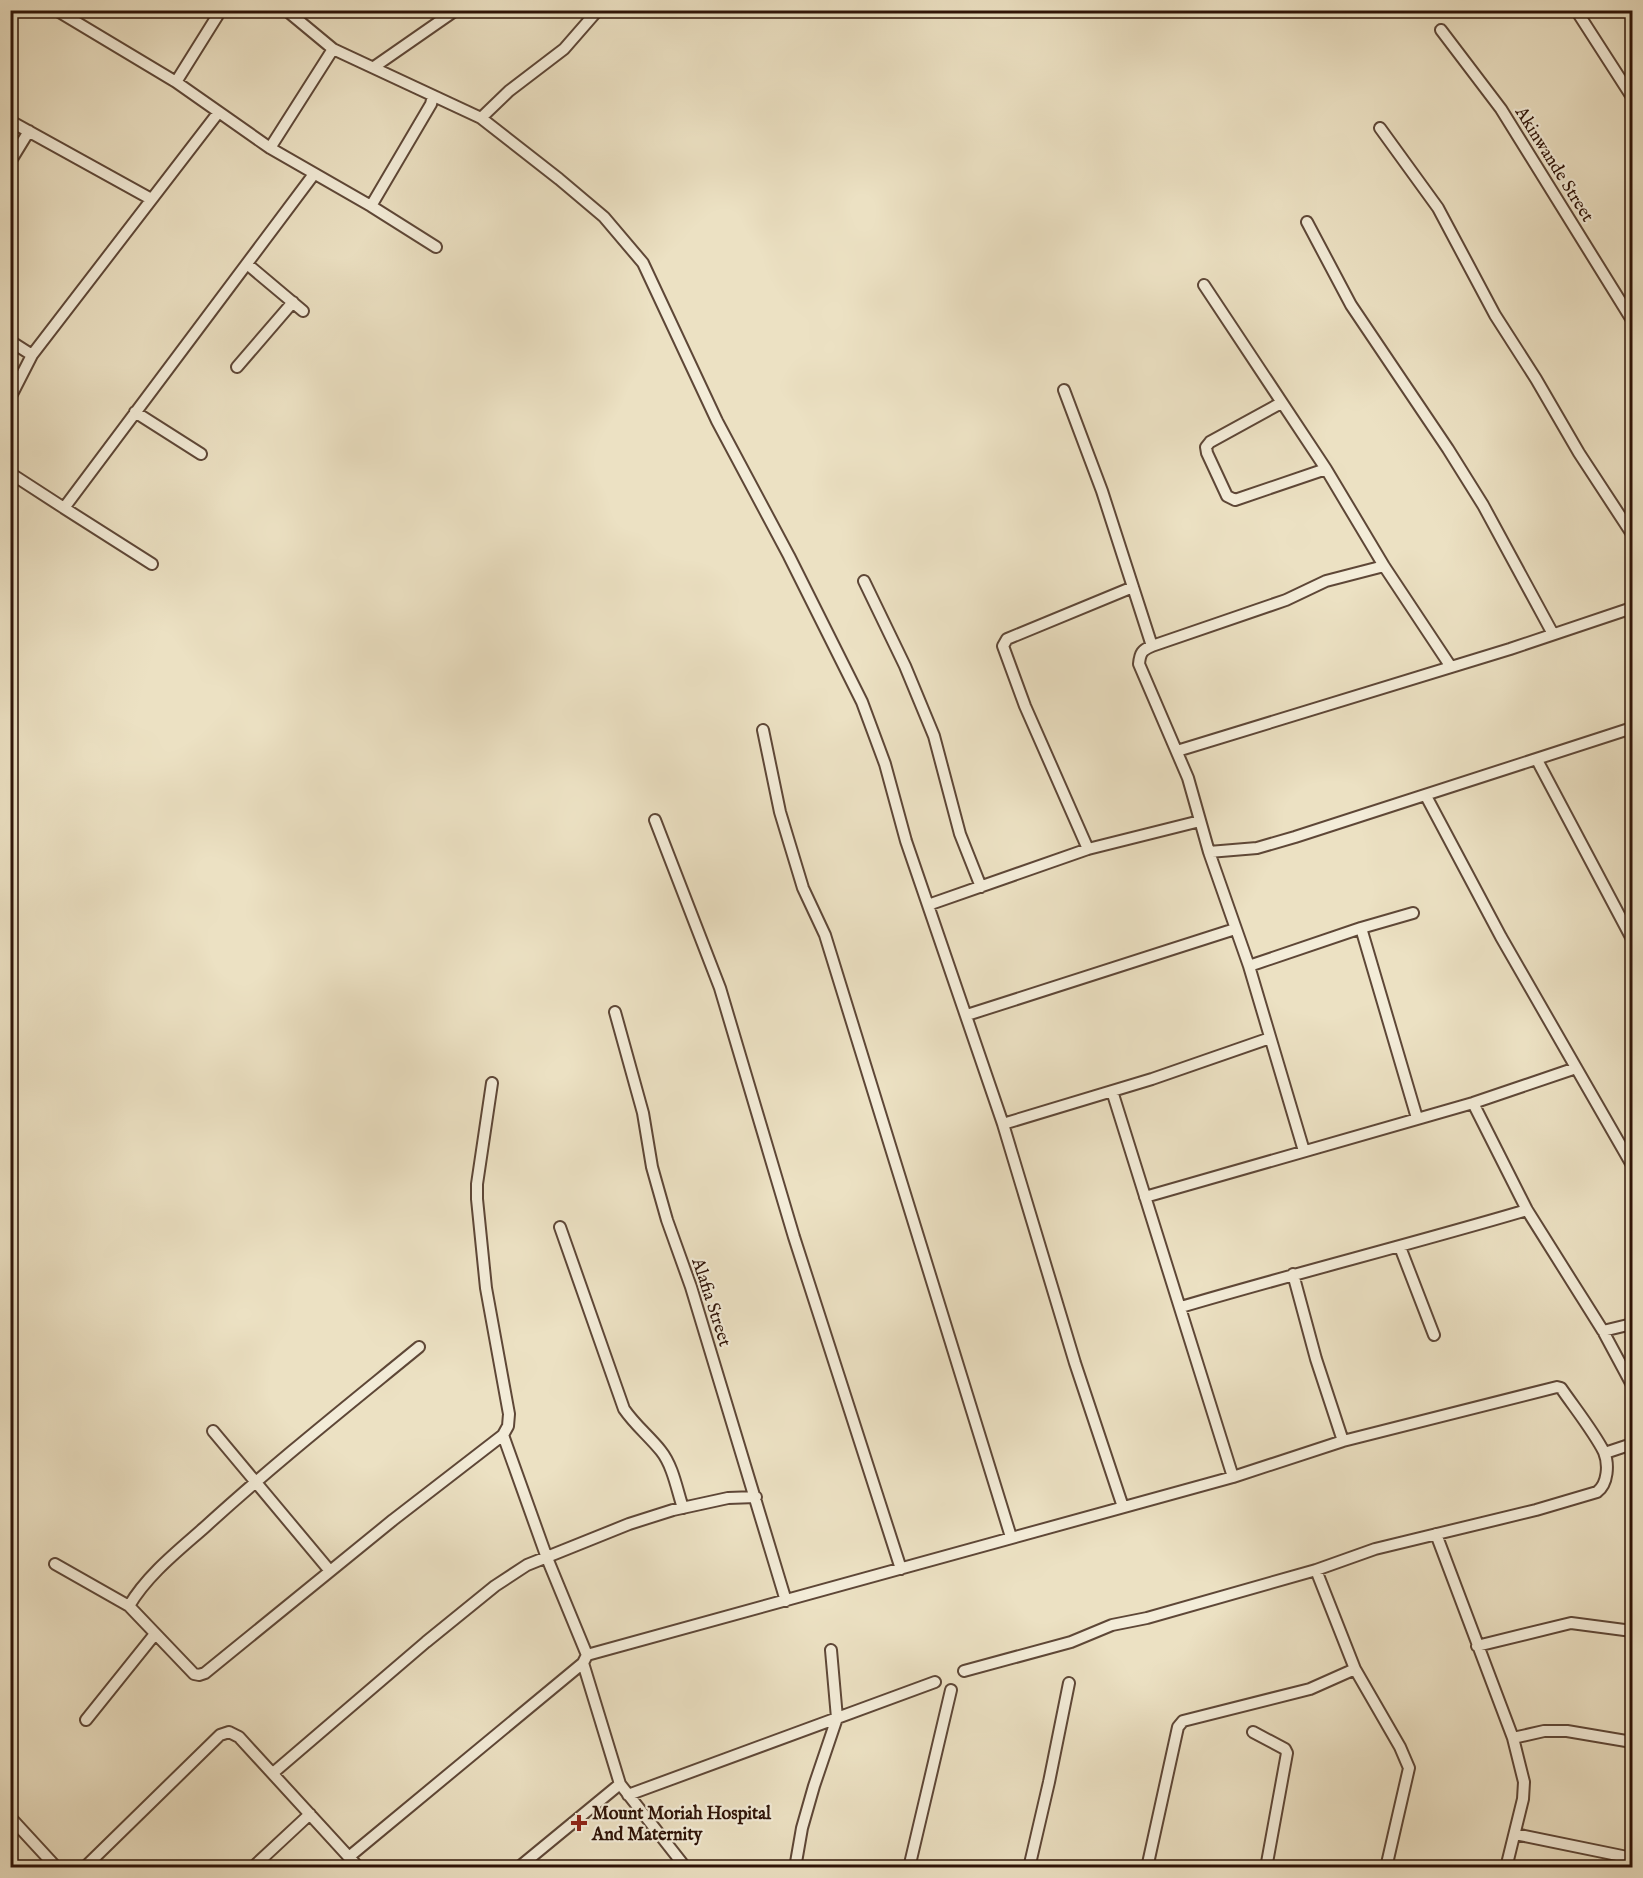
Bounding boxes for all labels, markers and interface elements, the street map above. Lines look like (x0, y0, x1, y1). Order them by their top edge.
street label: Akinwande Street (1509, 102, 1598, 227)
street label: Alafia Street (685, 1254, 736, 1350)
place label: Mount Moriah Hospital And Maternity (591, 1803, 772, 1847)
marker: Mount Moriah Hospital And Maternity (570, 1814, 588, 1832)

